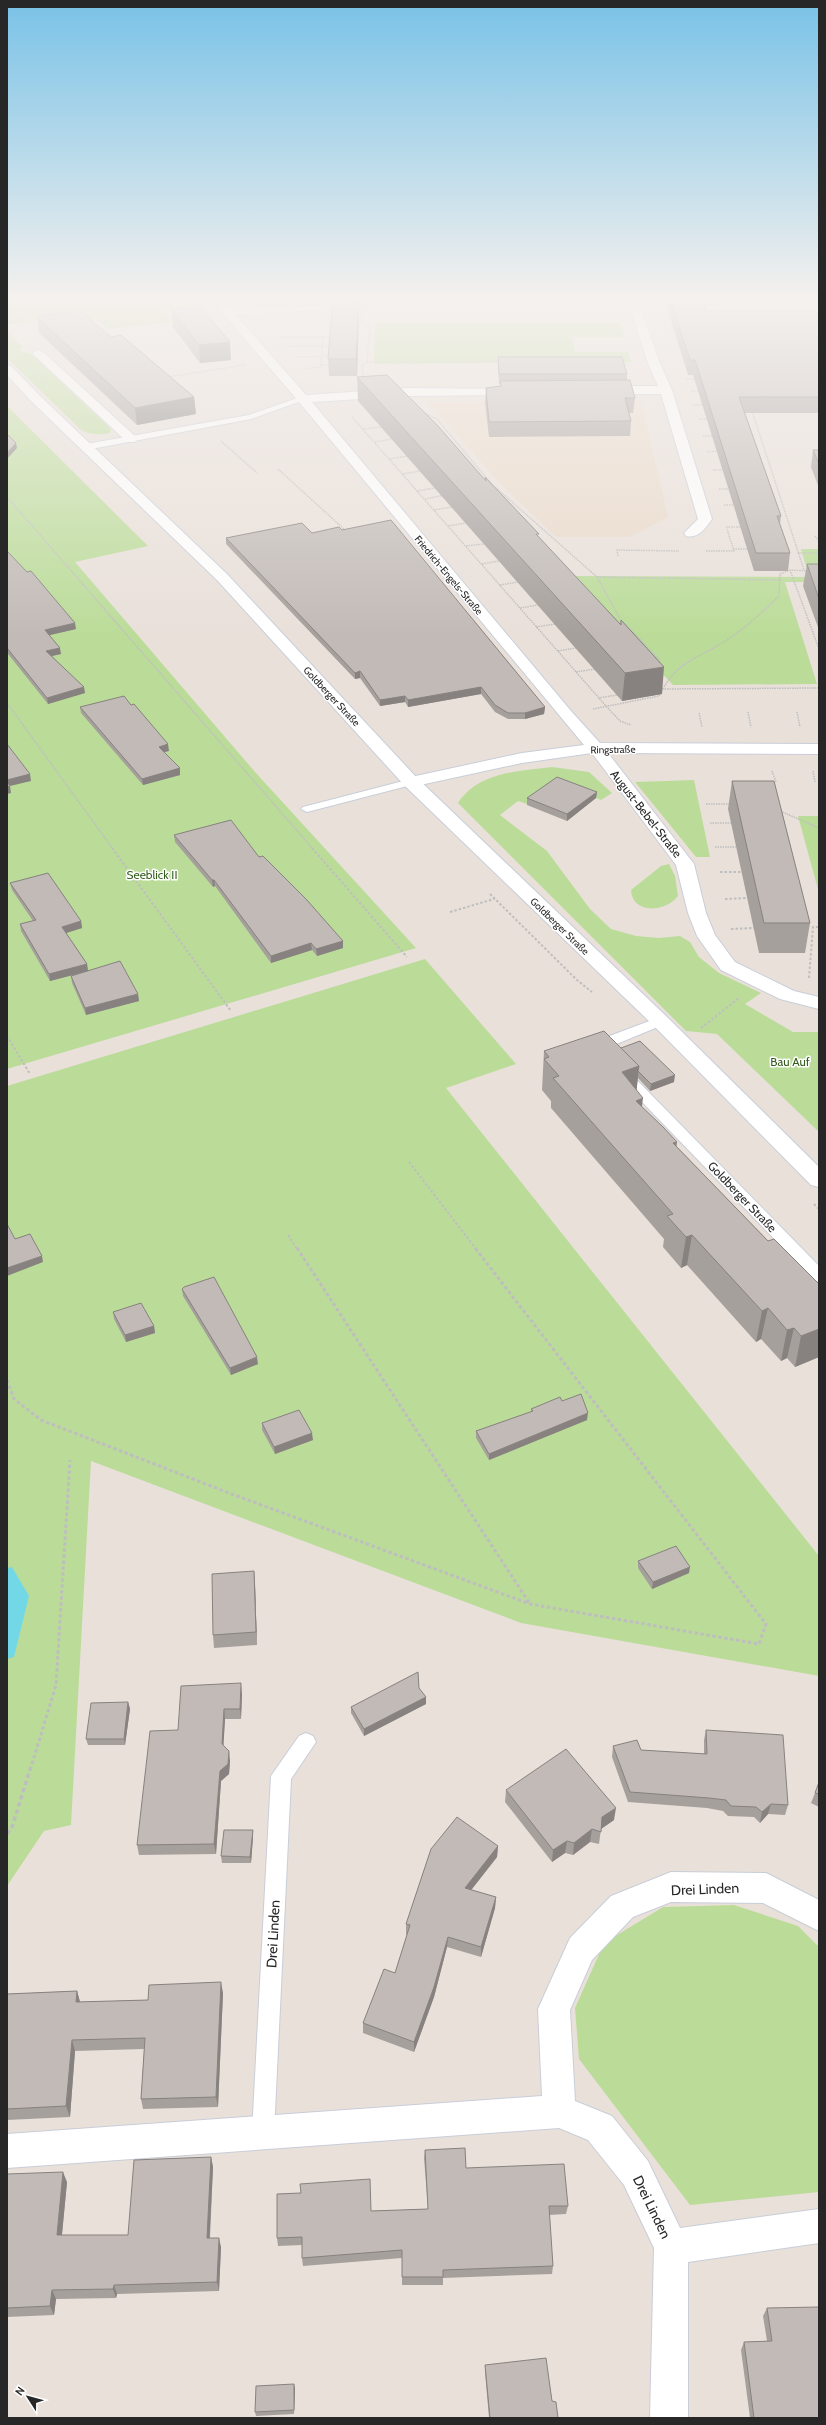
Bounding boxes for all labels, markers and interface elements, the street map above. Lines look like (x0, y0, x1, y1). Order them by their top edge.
street label: Friedrich-Engels-Straße (412, 533, 486, 618)
street label: Goldberger Straße (301, 664, 363, 729)
street label: Ringstraße (590, 743, 636, 756)
street label: August-Bebel-Straße (608, 767, 685, 861)
park label: Seeblick II (127, 867, 177, 882)
street label: Goldberger Straße (527, 895, 592, 958)
park label: Bau Auf (770, 1054, 810, 1069)
street label: Goldberger Straße (705, 1158, 780, 1235)
street label: Drei Linden (671, 1879, 740, 1899)
street label: Drei Linden (262, 1899, 284, 1969)
street label: Drei Linden (629, 2172, 675, 2242)
north arrow (8, 2377, 48, 2417)
text: N (12, 2384, 28, 2398)

